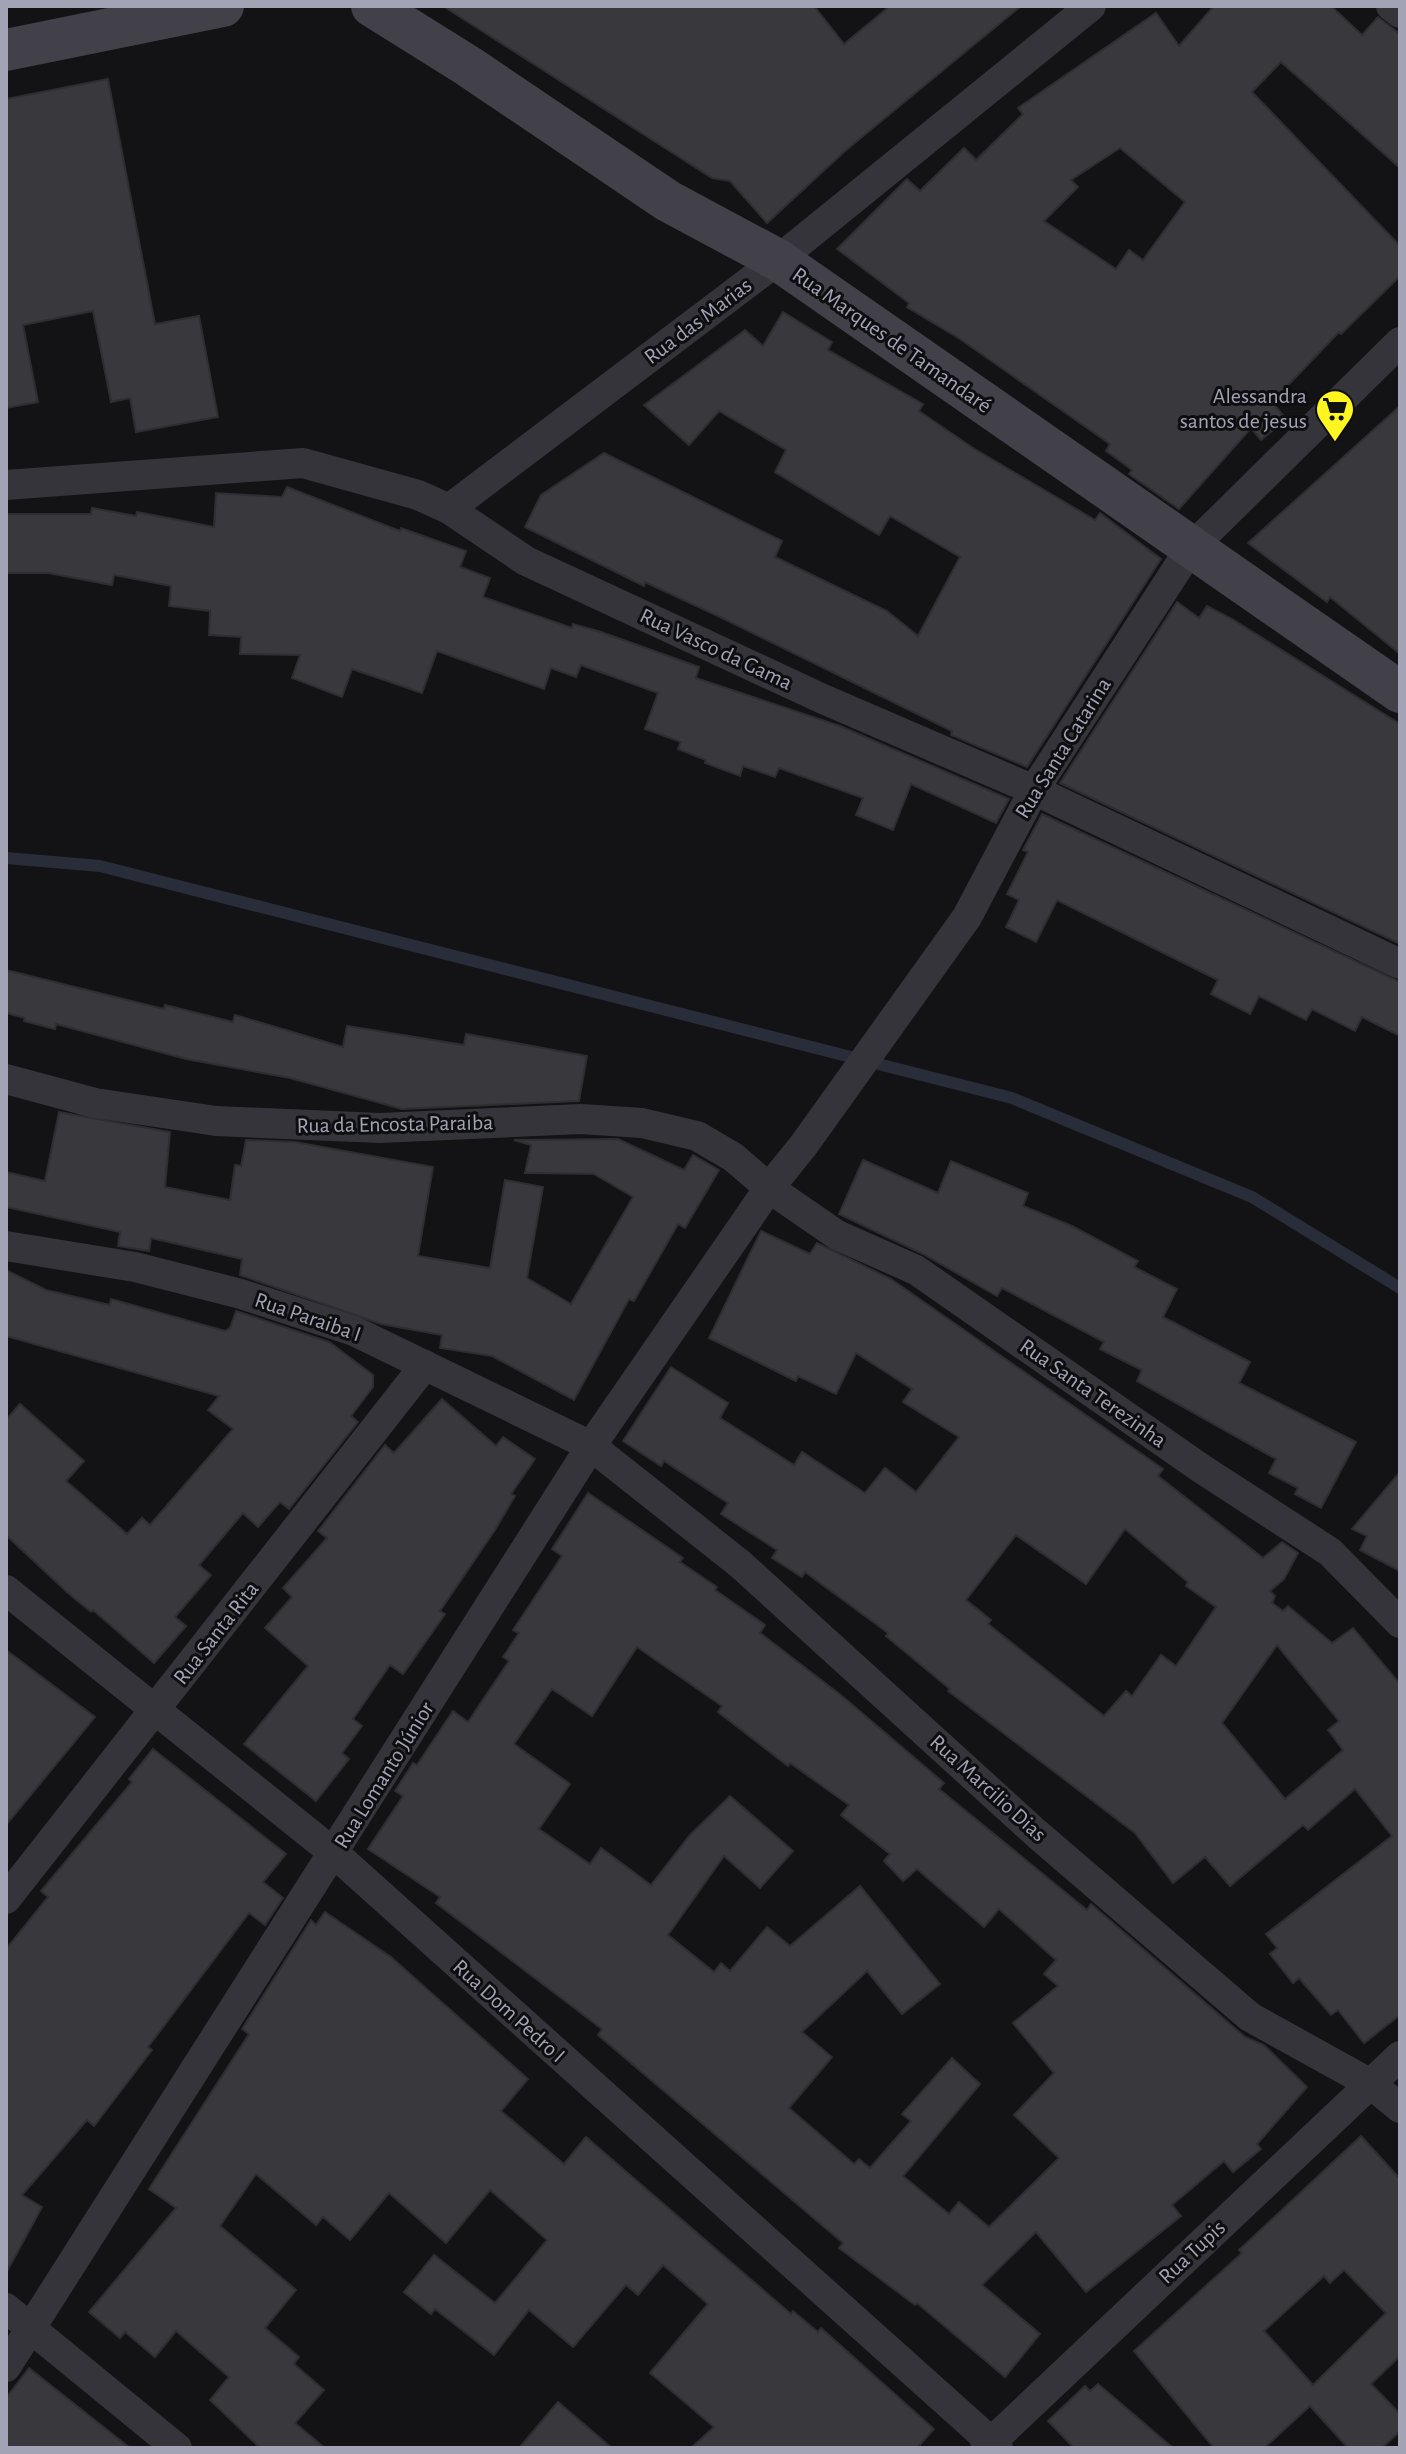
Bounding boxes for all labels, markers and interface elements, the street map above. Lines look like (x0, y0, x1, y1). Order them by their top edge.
street label: Rua Marques de Tamandaré (789, 263, 995, 417)
street label: Rua das Marias (640, 274, 756, 368)
place label: Alessandra santos de jesus (1180, 385, 1307, 432)
supermarket icon: Alessandra santos de jesus (1314, 388, 1356, 443)
street label: Rua Vasco da Gama (637, 604, 795, 694)
street label: Rua Santa Catarina (1011, 674, 1115, 822)
street label: Rua da Encosta Paraiba (297, 1111, 493, 1137)
street label: Rua Paraiba I (252, 1289, 364, 1345)
street label: Rua Santa Terezinha (1016, 1334, 1170, 1452)
street label: Rua Santa Rita (169, 1578, 263, 1688)
street label: Rua Lomanto Júnior (330, 1698, 438, 1852)
street label: Rua Marcilio Dias (926, 1730, 1050, 1846)
street label: Rua Dom Pedro I (449, 1955, 569, 2067)
street label: Rua Tupis (1155, 2216, 1229, 2288)

